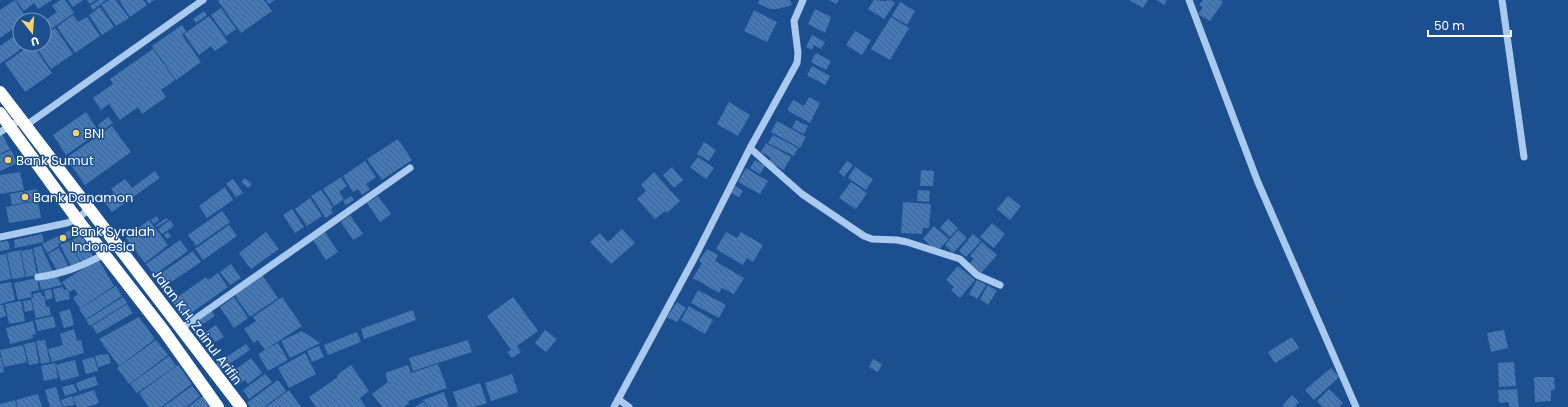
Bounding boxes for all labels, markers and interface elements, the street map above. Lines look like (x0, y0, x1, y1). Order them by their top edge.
north arrow (12, 12, 52, 52)
scale bar (1428, 12, 1511, 38)
text: 50 m (1434, 17, 1465, 34)
text: U (29, 33, 41, 50)
place label: BNI (84, 124, 104, 143)
marker: BNI (71, 128, 81, 138)
place label: Bank Sumut (16, 151, 94, 170)
marker: Bank Sumut (3, 155, 13, 165)
place label: Bank Danamon (33, 188, 133, 207)
marker: Bank Danamon (20, 192, 30, 202)
place label: Bank Syraiah Indonesia (71, 222, 155, 256)
marker: Bank Syraiah Indonesia (58, 233, 68, 243)
street label: Jalan K.H. Zainul Arifin (147, 265, 247, 389)

